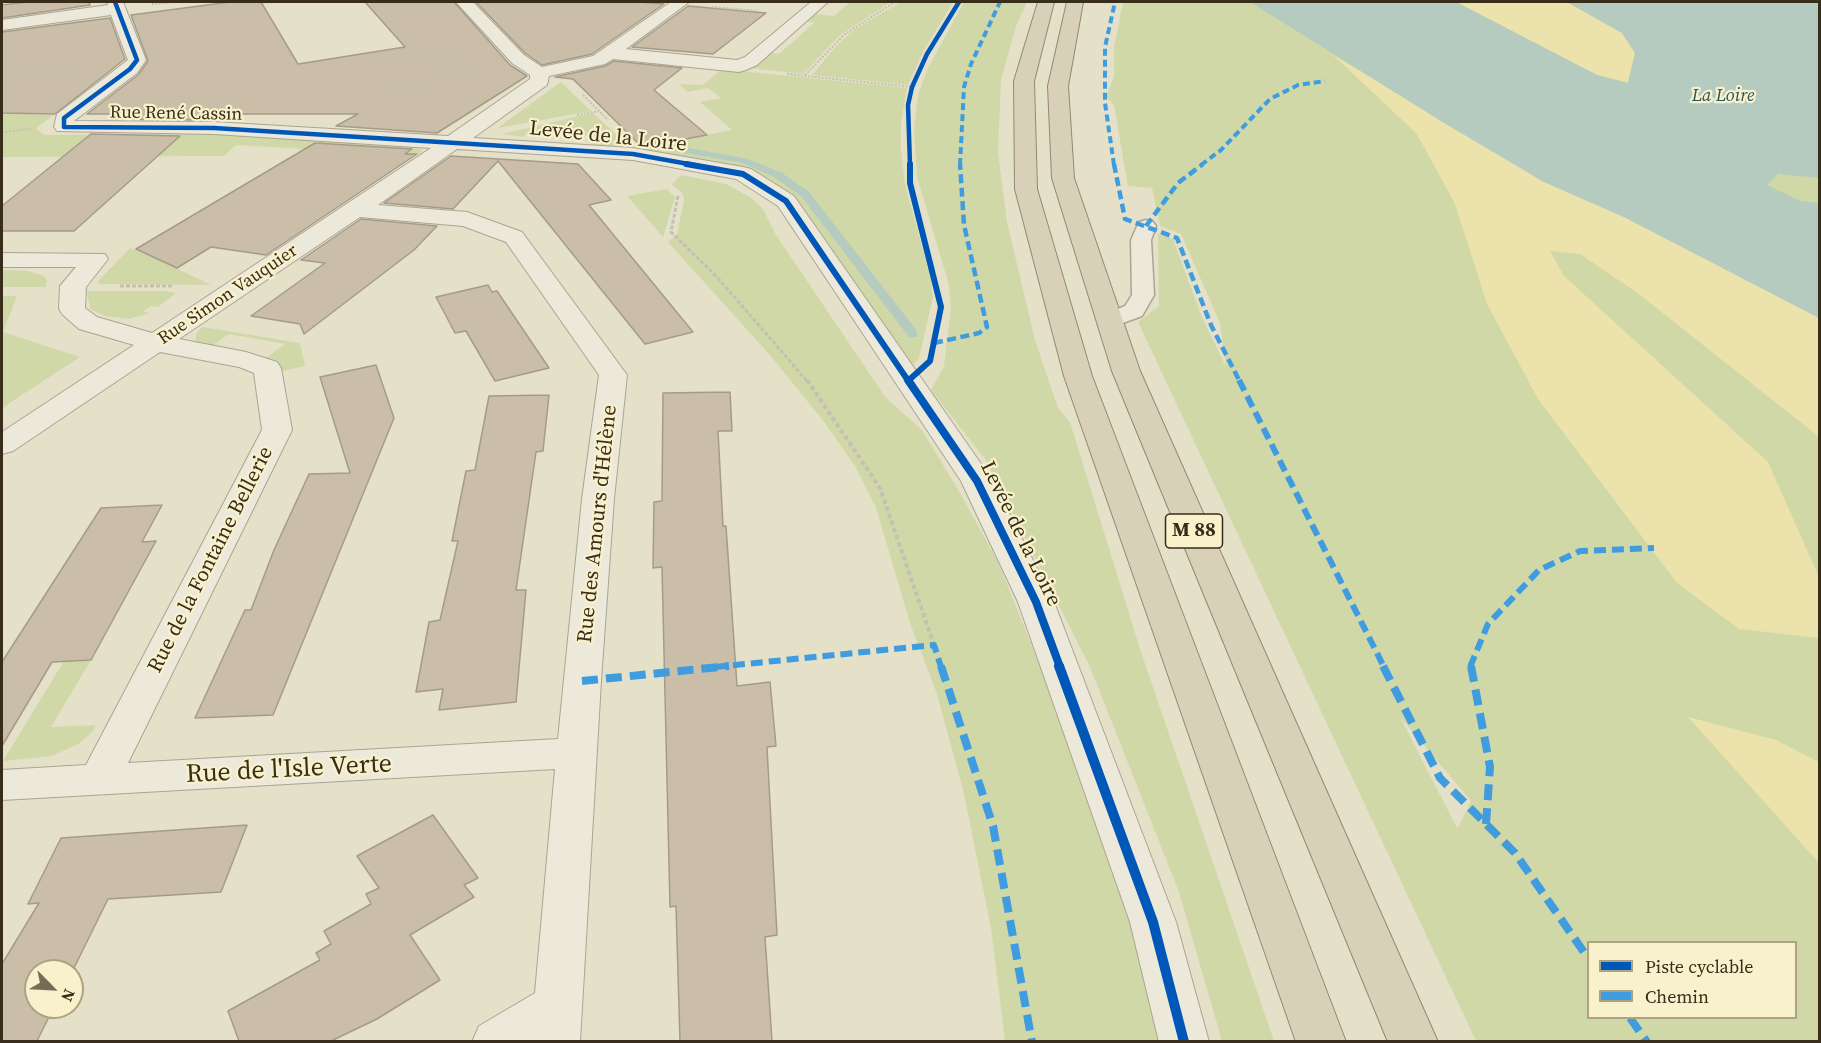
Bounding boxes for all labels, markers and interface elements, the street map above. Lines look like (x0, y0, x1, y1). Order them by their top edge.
water label: La Loire (1692, 85, 1754, 107)
street label: Rue René Cassin (110, 102, 242, 126)
street label: Levée de la Loire (528, 116, 688, 158)
street label: Rue Simon Vauquier (154, 240, 302, 350)
street label: Rue des Amours d'Hélène (573, 404, 623, 644)
street label: Rue de la Fontaine Bellerie (143, 443, 279, 677)
street label: Levée de la Loire (974, 457, 1066, 611)
road number: M 88 (1166, 514, 1222, 548)
street label: Rue de l'Isle Verte (185, 749, 393, 791)
legend (1587, 941, 1797, 1019)
text: Piste cyclable (1645, 954, 1754, 979)
north arrow (24, 959, 84, 1019)
text: Chemin (1645, 984, 1709, 1009)
text: N (56, 986, 81, 1005)

